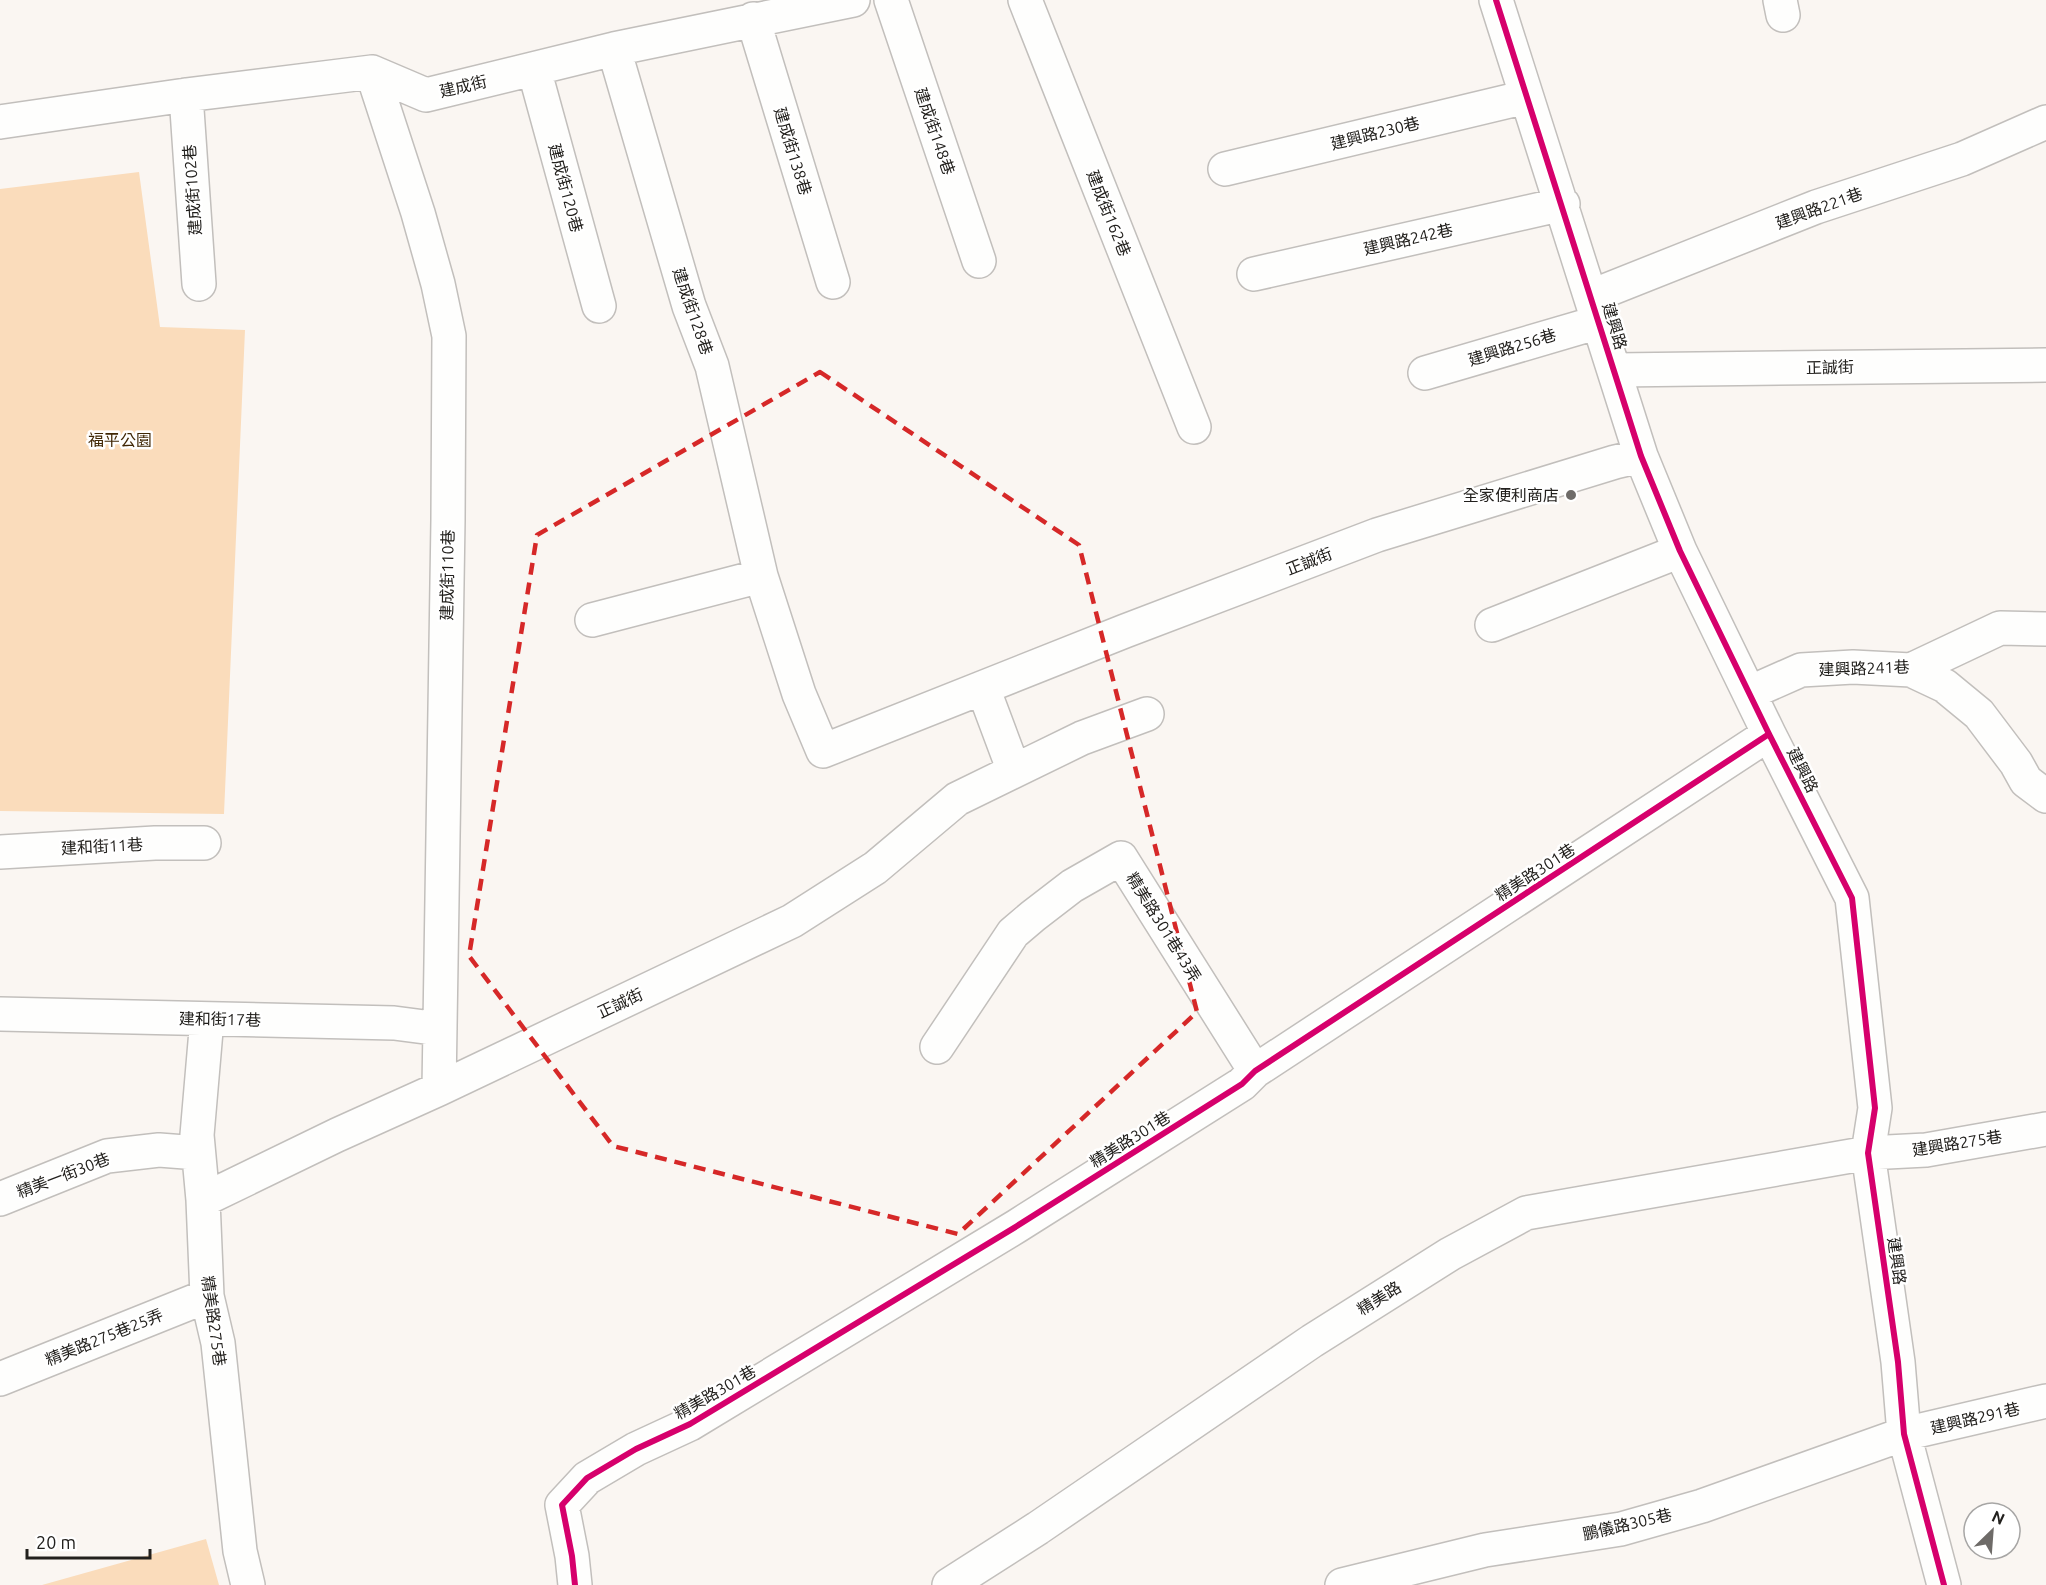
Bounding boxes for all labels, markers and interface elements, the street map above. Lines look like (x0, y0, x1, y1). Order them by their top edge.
street label: 建成街 (438, 72, 488, 100)
street label: 建成街148巷 (912, 85, 958, 177)
street label: 建成街138巷 (771, 105, 815, 197)
street label: 建興路230巷 (1329, 113, 1421, 153)
street label: 建成街120巷 (546, 142, 586, 234)
street label: 建成街102巷 (180, 144, 204, 236)
street label: 建成街162巷 (1084, 167, 1134, 259)
street label: 建興路221巷 (1773, 184, 1865, 232)
street label: 建興路242巷 (1362, 220, 1454, 258)
street label: 建成街128巷 (670, 265, 716, 357)
street label: 建興路 (1599, 300, 1631, 352)
street label: 建興路256巷 (1466, 325, 1558, 369)
street label: 正誠街 (1806, 358, 1854, 376)
park label: 福平公園 (88, 431, 152, 449)
place label: 全家便利商店 (1463, 486, 1559, 504)
marker: 全家便利商店 (1564, 488, 1578, 502)
street label: 建成街110巷 (437, 529, 457, 621)
street label: 正誠街 (1283, 544, 1335, 578)
street label: 建興路241巷 (1818, 657, 1910, 679)
street label: 建興路 (1784, 745, 1822, 795)
street label: 建和街11巷 (61, 835, 143, 857)
street label: 精美路301巷 (1492, 840, 1578, 904)
street label: 精美路301巷43弄 (1123, 869, 1205, 985)
street label: 正誠街 (594, 985, 646, 1021)
street label: 建和街17巷 (179, 1009, 261, 1029)
street label: 精美路301巷 (1087, 1107, 1173, 1171)
street label: 建興路275巷 (1911, 1127, 2003, 1159)
street label: 精美一街30巷 (14, 1149, 112, 1201)
street label: 建興路 (1885, 1236, 1909, 1286)
street label: 精美路275巷 (199, 1275, 229, 1367)
street label: 精美路 (1354, 1278, 1404, 1318)
street label: 精美路275巷25弄 (43, 1305, 165, 1369)
street label: 精美路301巷 (671, 1361, 759, 1423)
street label: 建興路291巷 (1929, 1399, 2021, 1437)
north arrow (1962, 1501, 2022, 1561)
street label: 鵬儀路305巷 (1581, 1505, 1673, 1543)
text: N (1989, 1507, 2008, 1528)
scale bar (27, 1522, 150, 1560)
text: 20 m (36, 1532, 76, 1552)

